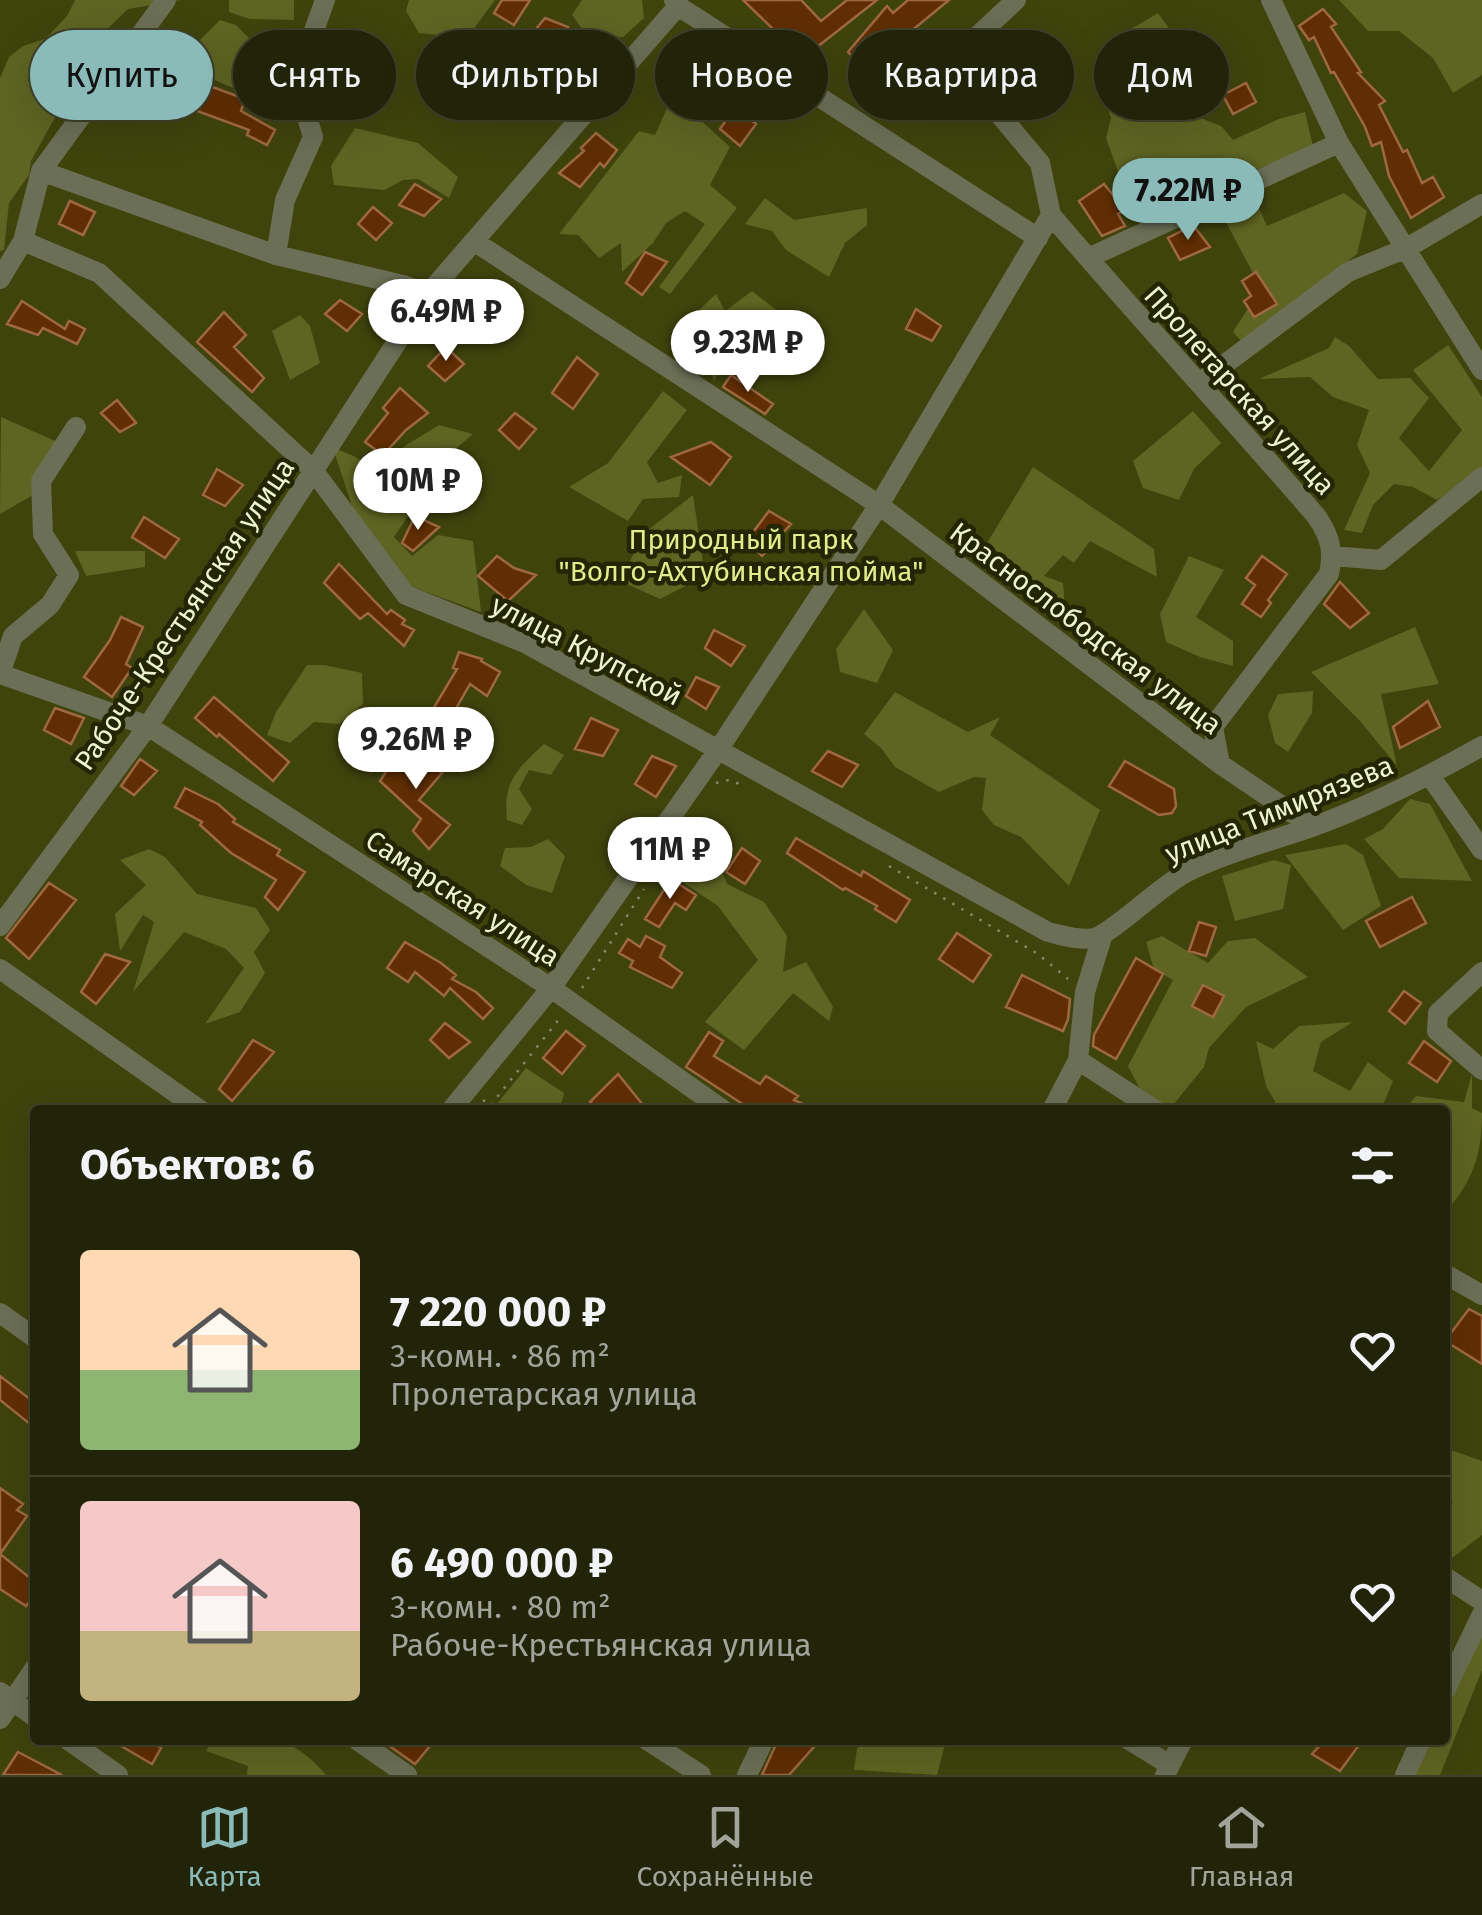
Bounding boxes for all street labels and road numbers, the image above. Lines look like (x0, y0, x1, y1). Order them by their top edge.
street label: Пролетарская улица (1137, 279, 1342, 501)
street label: Рабоче-Крестьянская улица (68, 452, 301, 776)
street label: Краснослободская улица (943, 515, 1228, 741)
street label: улица Крупской (486, 588, 688, 713)
street label: улица Тимирязева (1160, 749, 1398, 870)
street label: Самарская улица (359, 823, 566, 973)

